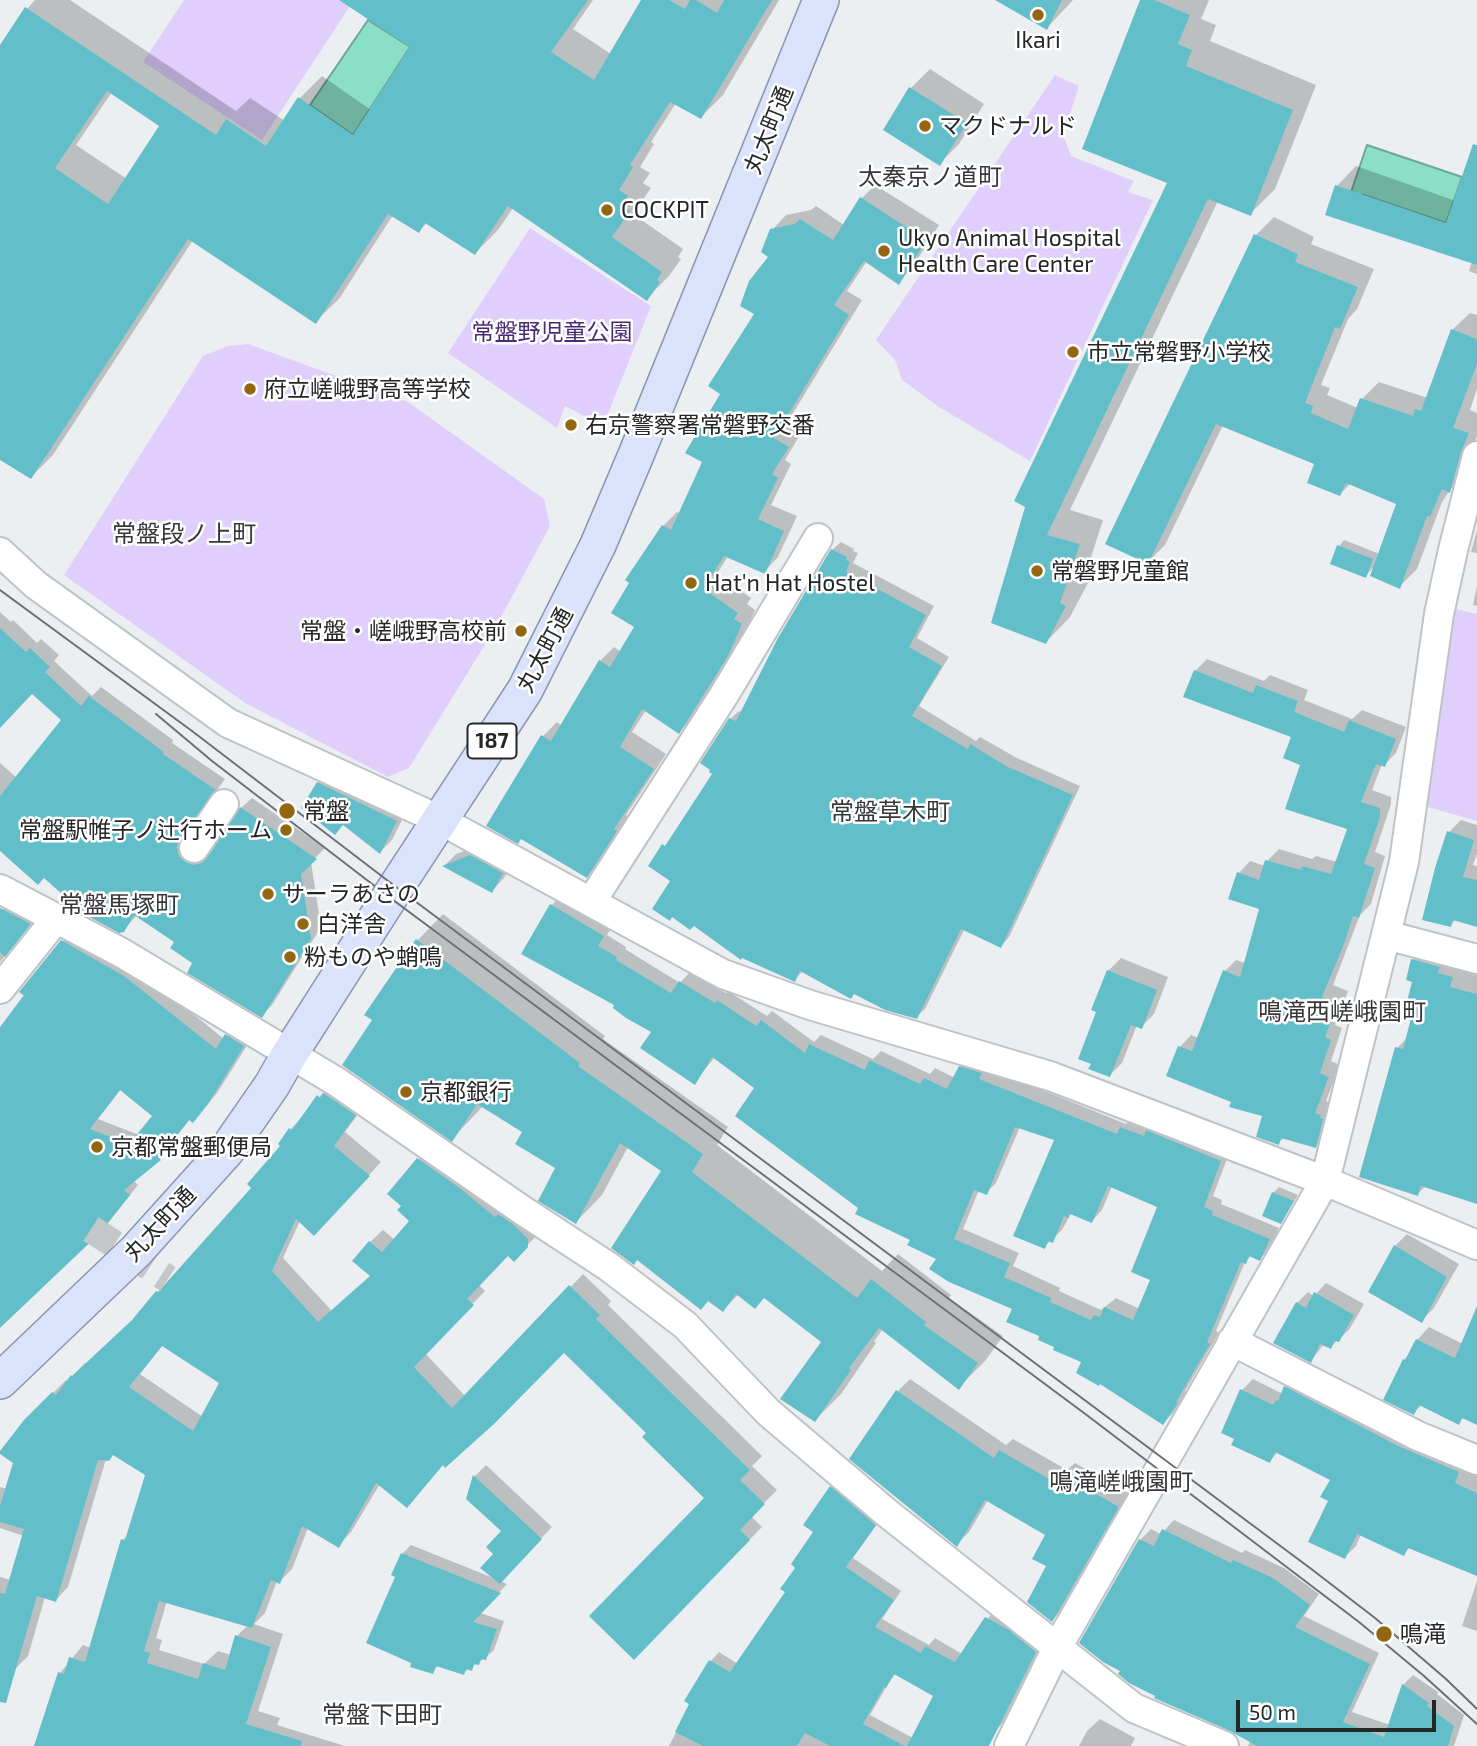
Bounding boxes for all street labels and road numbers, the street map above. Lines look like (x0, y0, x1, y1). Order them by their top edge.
street label: 丸太町通 (739, 82, 799, 178)
street label: 丸太町通 (511, 603, 579, 697)
road number: 187 (468, 724, 516, 758)
street label: 丸太町通 (119, 1181, 201, 1267)

